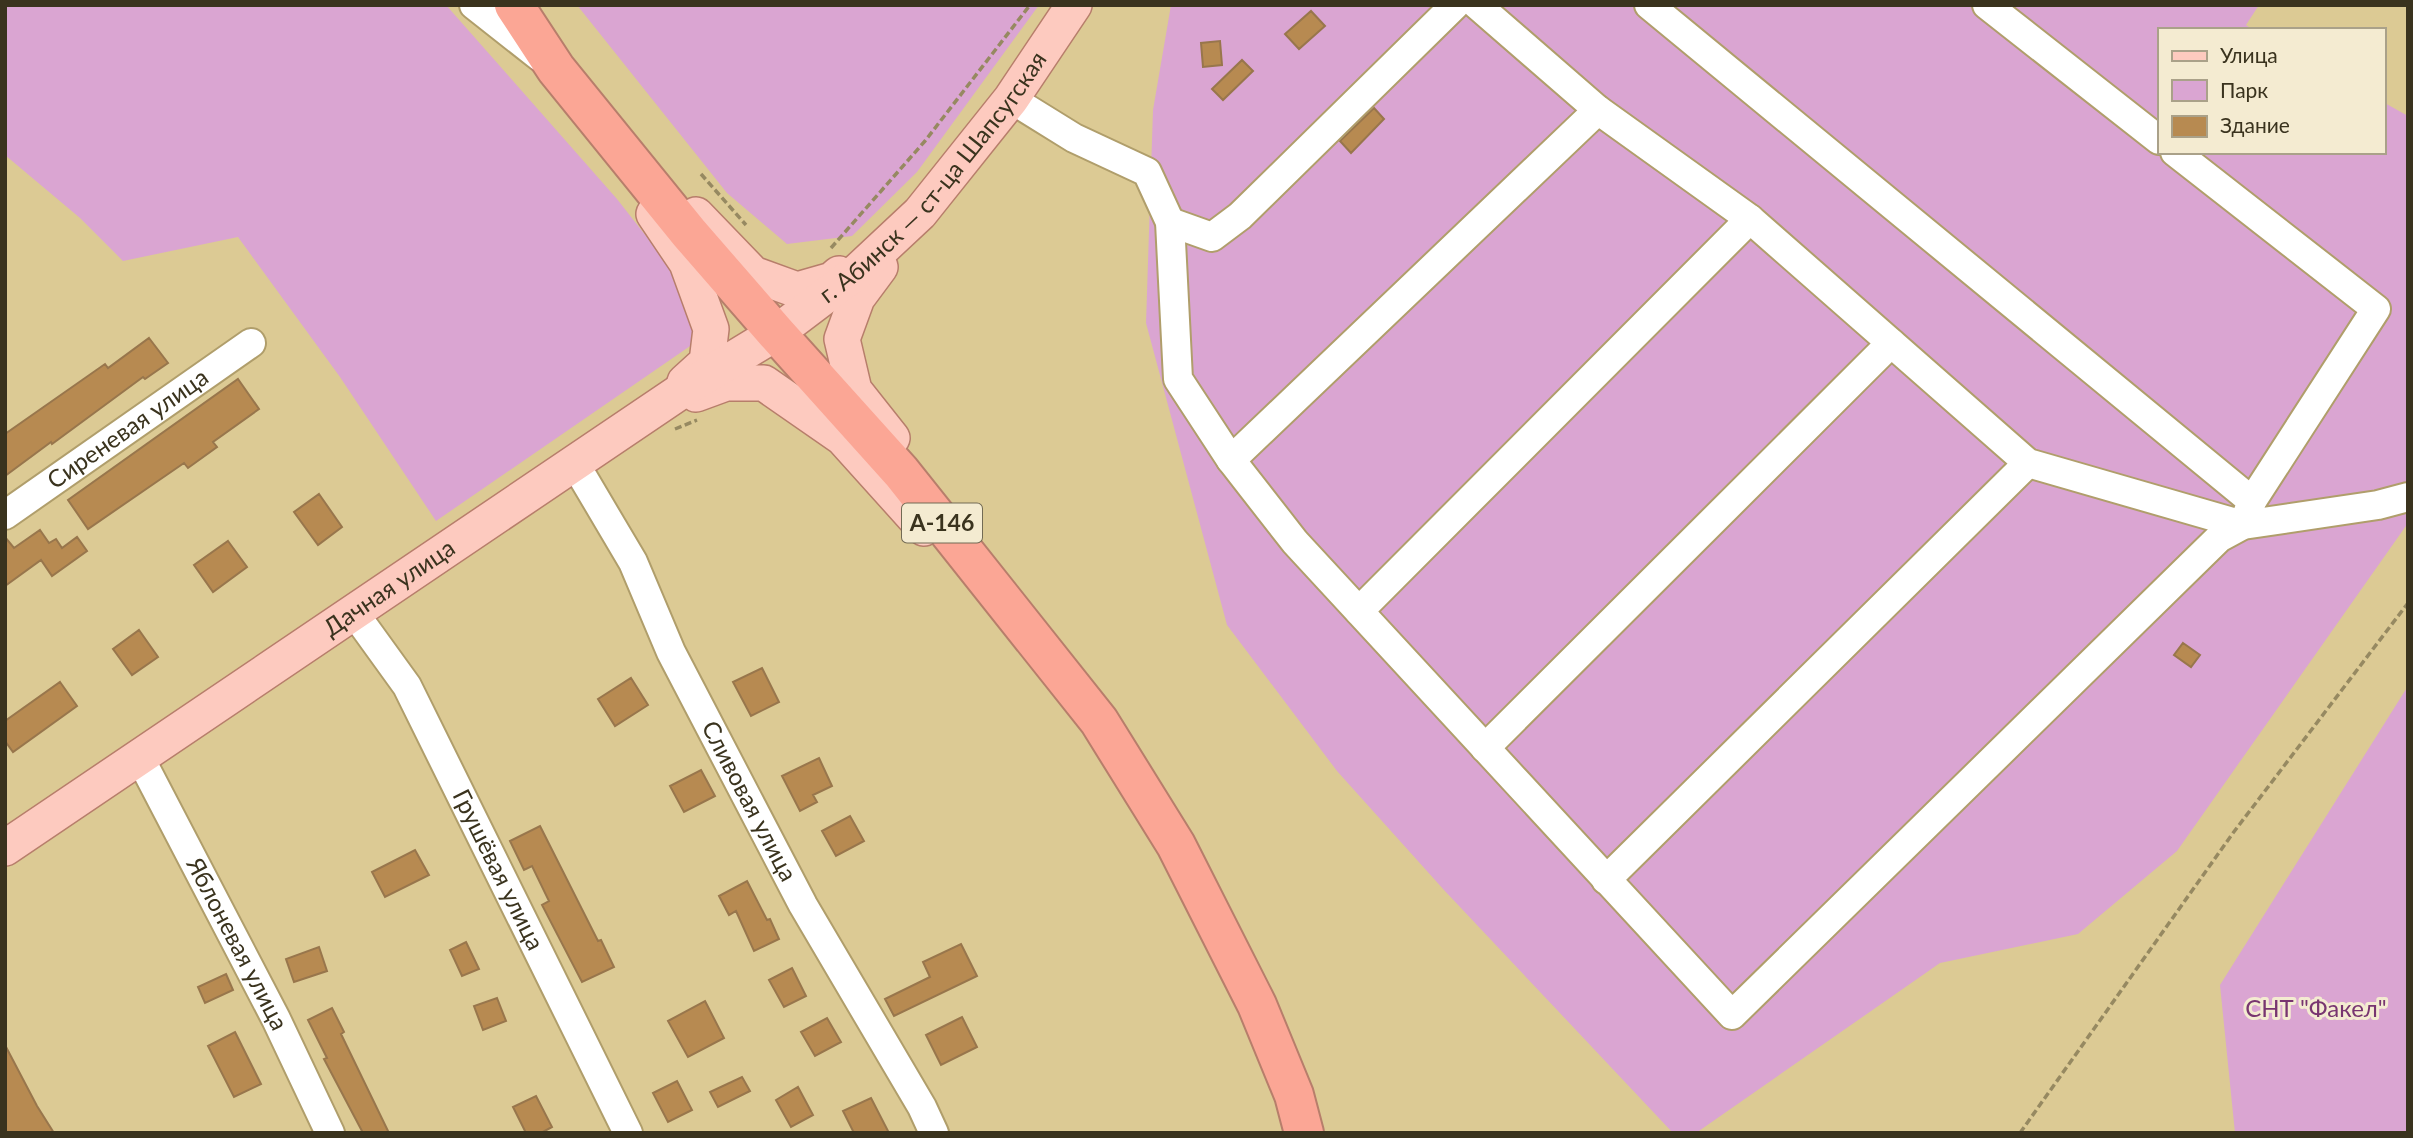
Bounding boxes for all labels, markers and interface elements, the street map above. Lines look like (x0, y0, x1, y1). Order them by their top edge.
legend (2158, 28, 2385, 154)
text: Улица (2220, 42, 2278, 67)
street label: г. Абинск — ст-ца Шапсугская (813, 45, 1052, 308)
text: Парк (2220, 77, 2268, 102)
text: Здание (2220, 112, 2290, 137)
street label: Сиреневая улица (41, 362, 213, 494)
road number: А-146 (902, 503, 982, 542)
street label: Дачная улица (317, 532, 460, 642)
street label: Сливовая улица (696, 716, 804, 886)
street label: Грушёвая улица (447, 784, 551, 954)
street label: Яблоневая улица (181, 851, 295, 1034)
park label: СНТ "Факел" (2245, 993, 2387, 1022)

